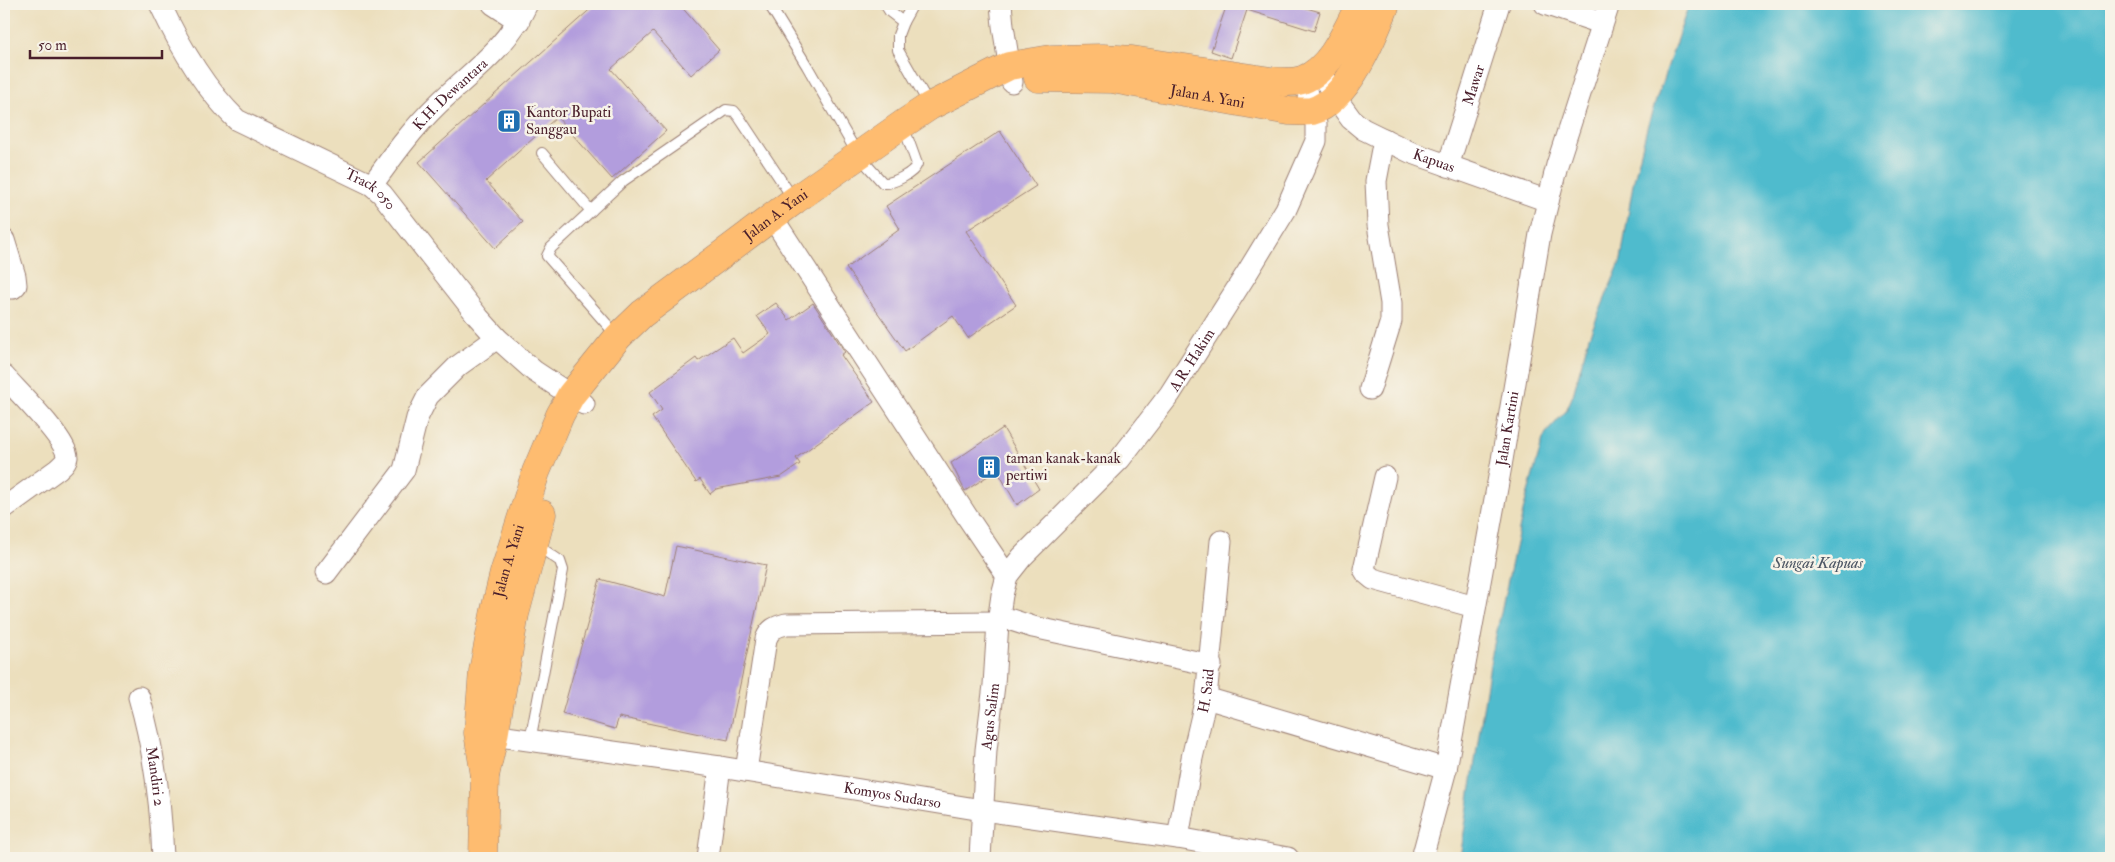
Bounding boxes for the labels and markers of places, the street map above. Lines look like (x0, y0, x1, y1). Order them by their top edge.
place label: Kantor Bupati Sanggau (526, 103, 611, 139)
building icon: Kantor Bupati Sanggau (496, 108, 522, 134)
place label: taman kanak-kanak pertiwi (1005, 449, 1121, 486)
building icon: taman kanak-kanak pertiwi (976, 454, 1002, 480)

